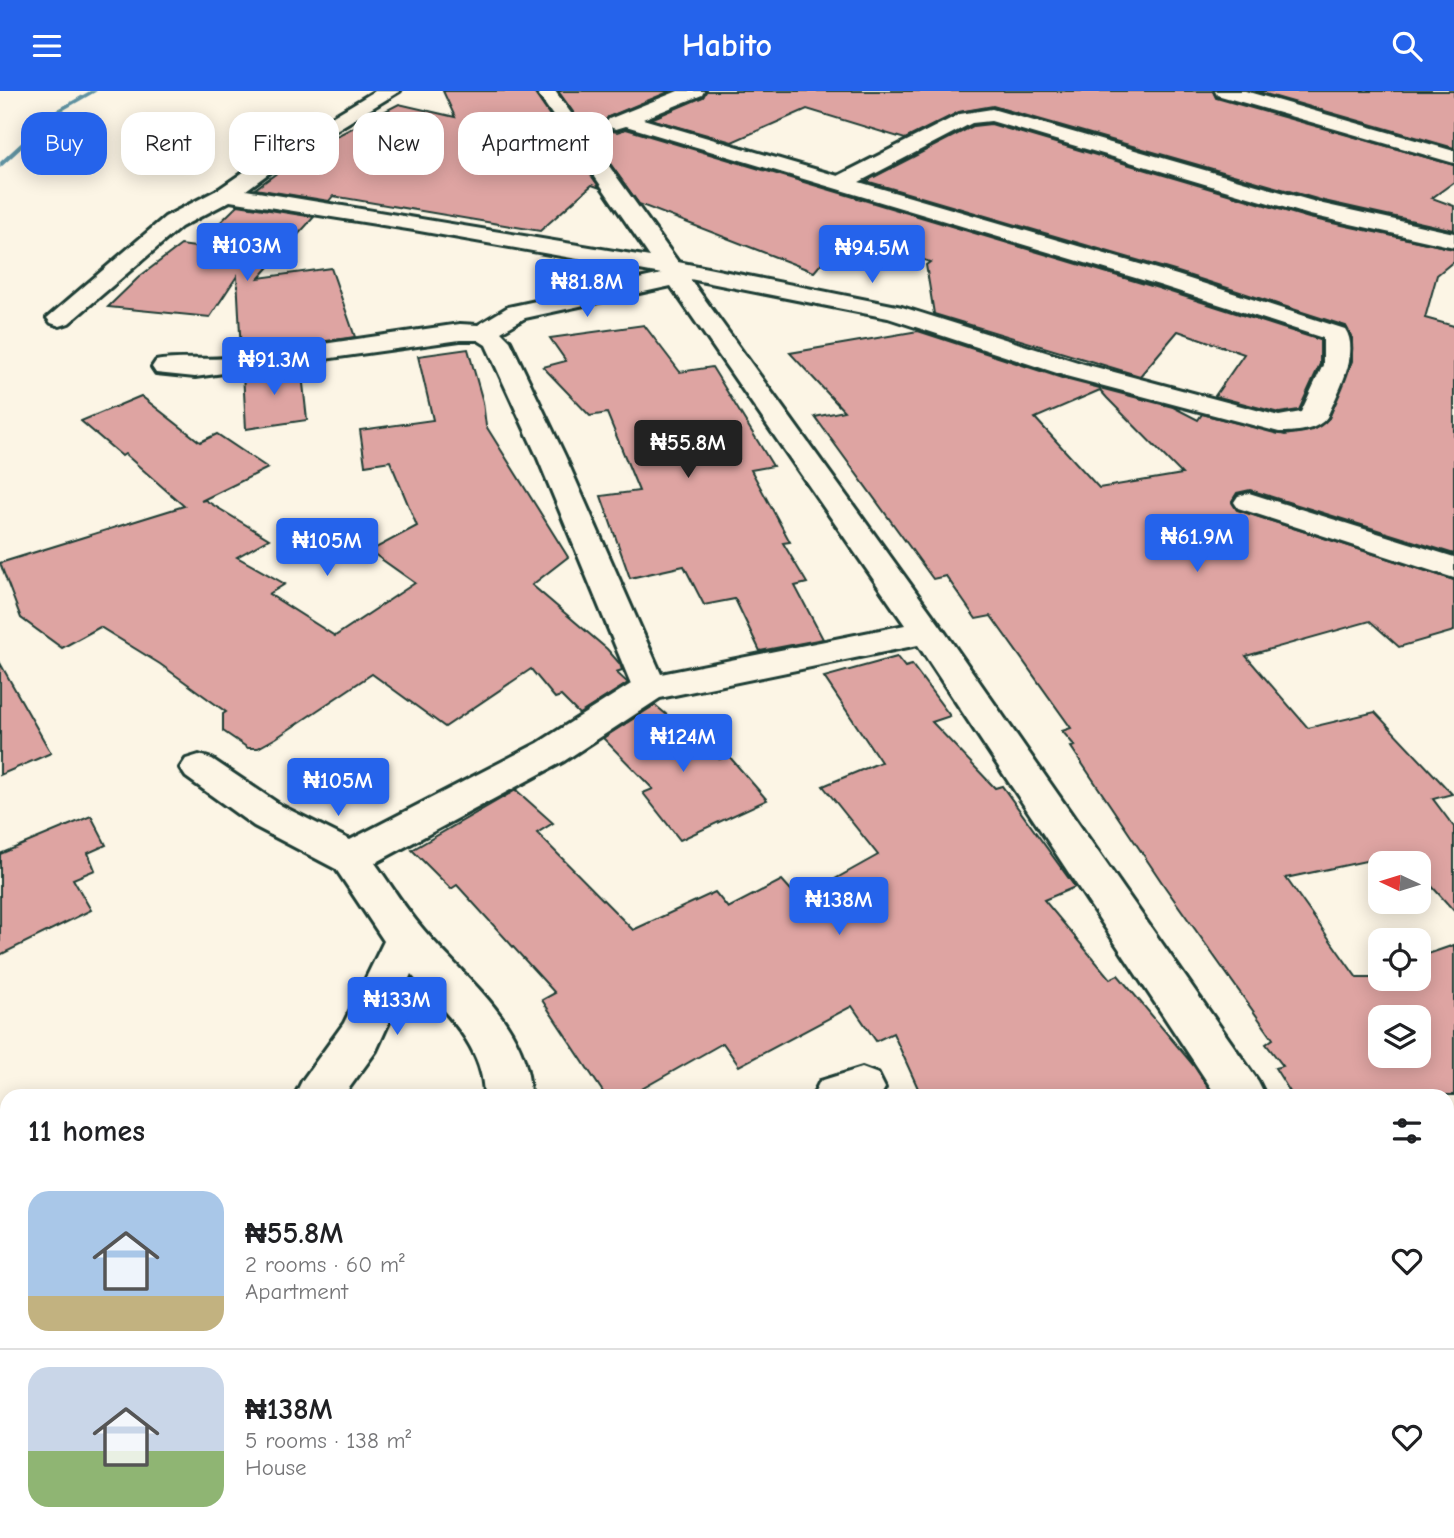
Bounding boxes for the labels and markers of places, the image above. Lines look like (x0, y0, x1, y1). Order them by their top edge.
pin: ₦103M (198, 223, 296, 283)
pin: ₦94.5M (815, 225, 929, 285)
pin: ₦81.8M (530, 259, 644, 319)
pin: ₦91.3M (217, 337, 331, 397)
pin: ₦55.8M (631, 421, 745, 480)
pin: ₦61.9M (1140, 515, 1254, 574)
pin: ₦105M (278, 519, 376, 578)
pin: ₦124M (634, 715, 732, 774)
pin: ₦105M (289, 759, 387, 818)
pin: ₦138M (790, 877, 888, 937)
pin: ₦133M (348, 977, 446, 1037)

